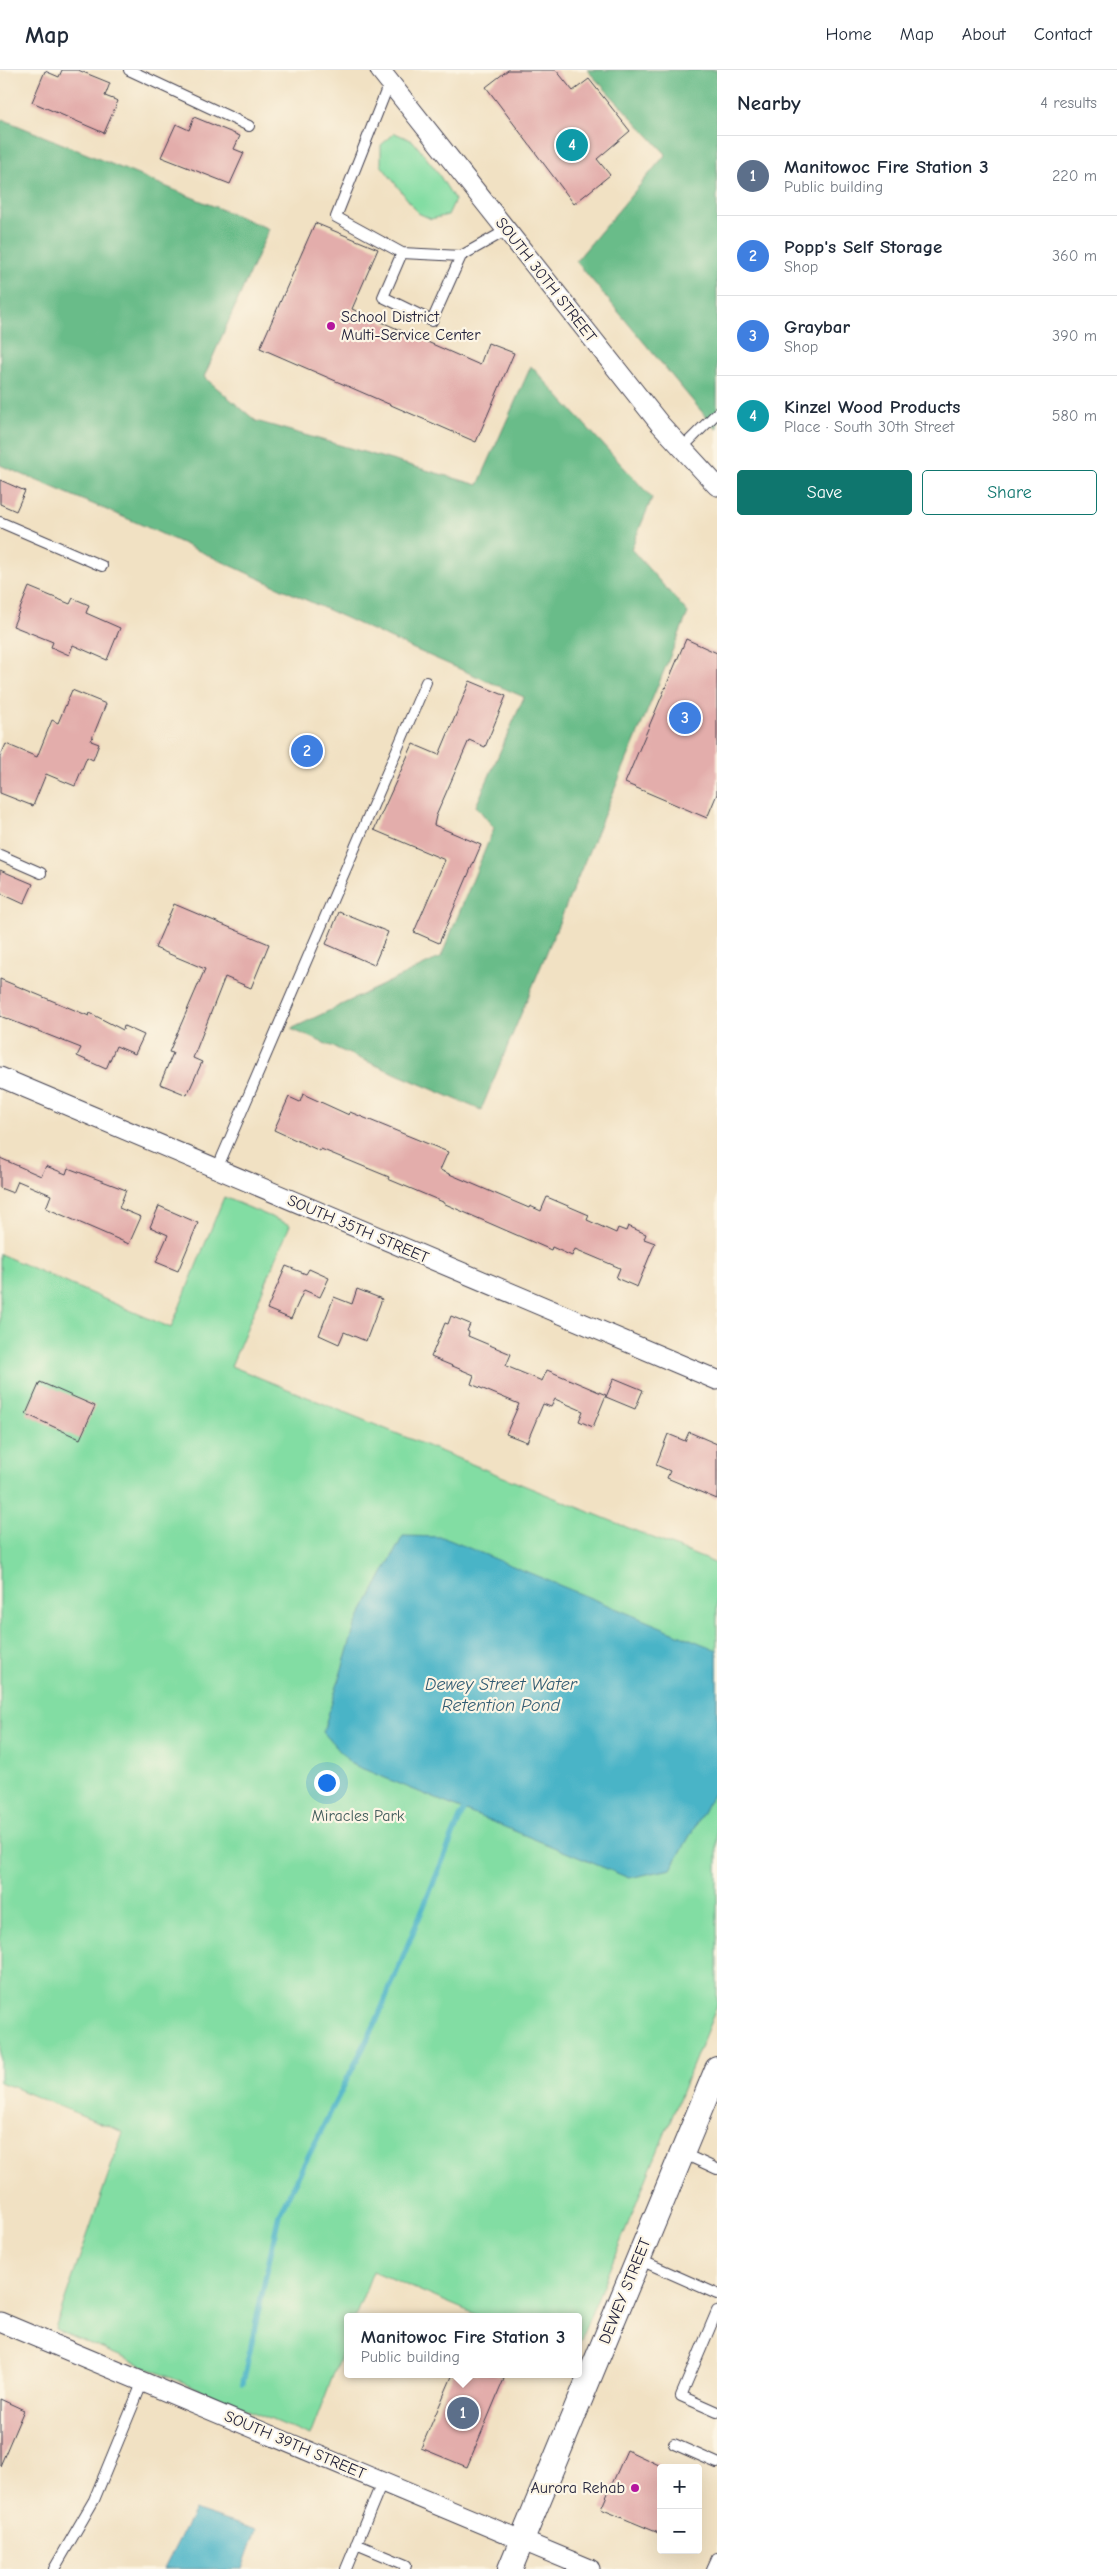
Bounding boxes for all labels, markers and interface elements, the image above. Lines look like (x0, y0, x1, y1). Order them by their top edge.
text: Map (25, 21, 69, 49)
text: Home (825, 24, 872, 45)
text: Map (900, 24, 934, 45)
text: About (962, 24, 1006, 45)
text: Contact (1034, 24, 1092, 45)
text: Nearby (737, 91, 801, 115)
text: 4 results (1040, 94, 1097, 112)
pin: 4 (556, 126, 588, 164)
text: Manitowoc Fire Station 3 (784, 156, 989, 178)
text: 1 (750, 167, 756, 185)
text: 220 m (1052, 167, 1097, 185)
text: Public building (784, 178, 883, 196)
street label: SOUTH 30TH STREET (492, 214, 601, 346)
text: Popp's Self Storage (784, 236, 942, 258)
text: 2 (749, 247, 757, 265)
text: 360 m (1052, 247, 1097, 265)
text: Shop (784, 258, 818, 276)
place label: School District Multi-Service Center (341, 308, 481, 344)
text: Graybar (784, 316, 850, 338)
marker: School District Multi-Service Center (325, 320, 337, 332)
text: 3 (749, 327, 757, 345)
text: 390 m (1052, 327, 1097, 345)
text: Shop (784, 338, 818, 356)
text: Kinzel Wood Products (784, 396, 960, 418)
text: 4 (749, 407, 757, 425)
text: 580 m (1052, 407, 1097, 425)
text: Place · South 30th Street (784, 418, 954, 436)
button: Save (737, 470, 912, 515)
button: Share (922, 470, 1097, 515)
pin: 3 (669, 699, 701, 737)
pin: 2 (291, 732, 323, 770)
street label: SOUTH 35TH STREET (285, 1191, 432, 1267)
water label: Dewey Street Water Retention Pond (425, 1674, 578, 1716)
your location (314, 1770, 340, 1796)
park label: Miracles Park (311, 1807, 405, 1825)
street label: DEWEY STREET (596, 2235, 655, 2347)
popup (344, 2313, 582, 2378)
text: Manitowoc Fire Station 3 (361, 2326, 565, 2348)
text: Public building (361, 2348, 460, 2366)
pin: 1 (447, 2394, 479, 2432)
street label: SOUTH 39TH STREET (222, 2407, 369, 2483)
map controls (657, 2464, 702, 2554)
button: + (657, 2464, 702, 2509)
place label: Aurora Rehab (531, 2479, 625, 2497)
marker: Aurora Rehab (629, 2482, 641, 2494)
button: − (657, 2509, 702, 2554)

